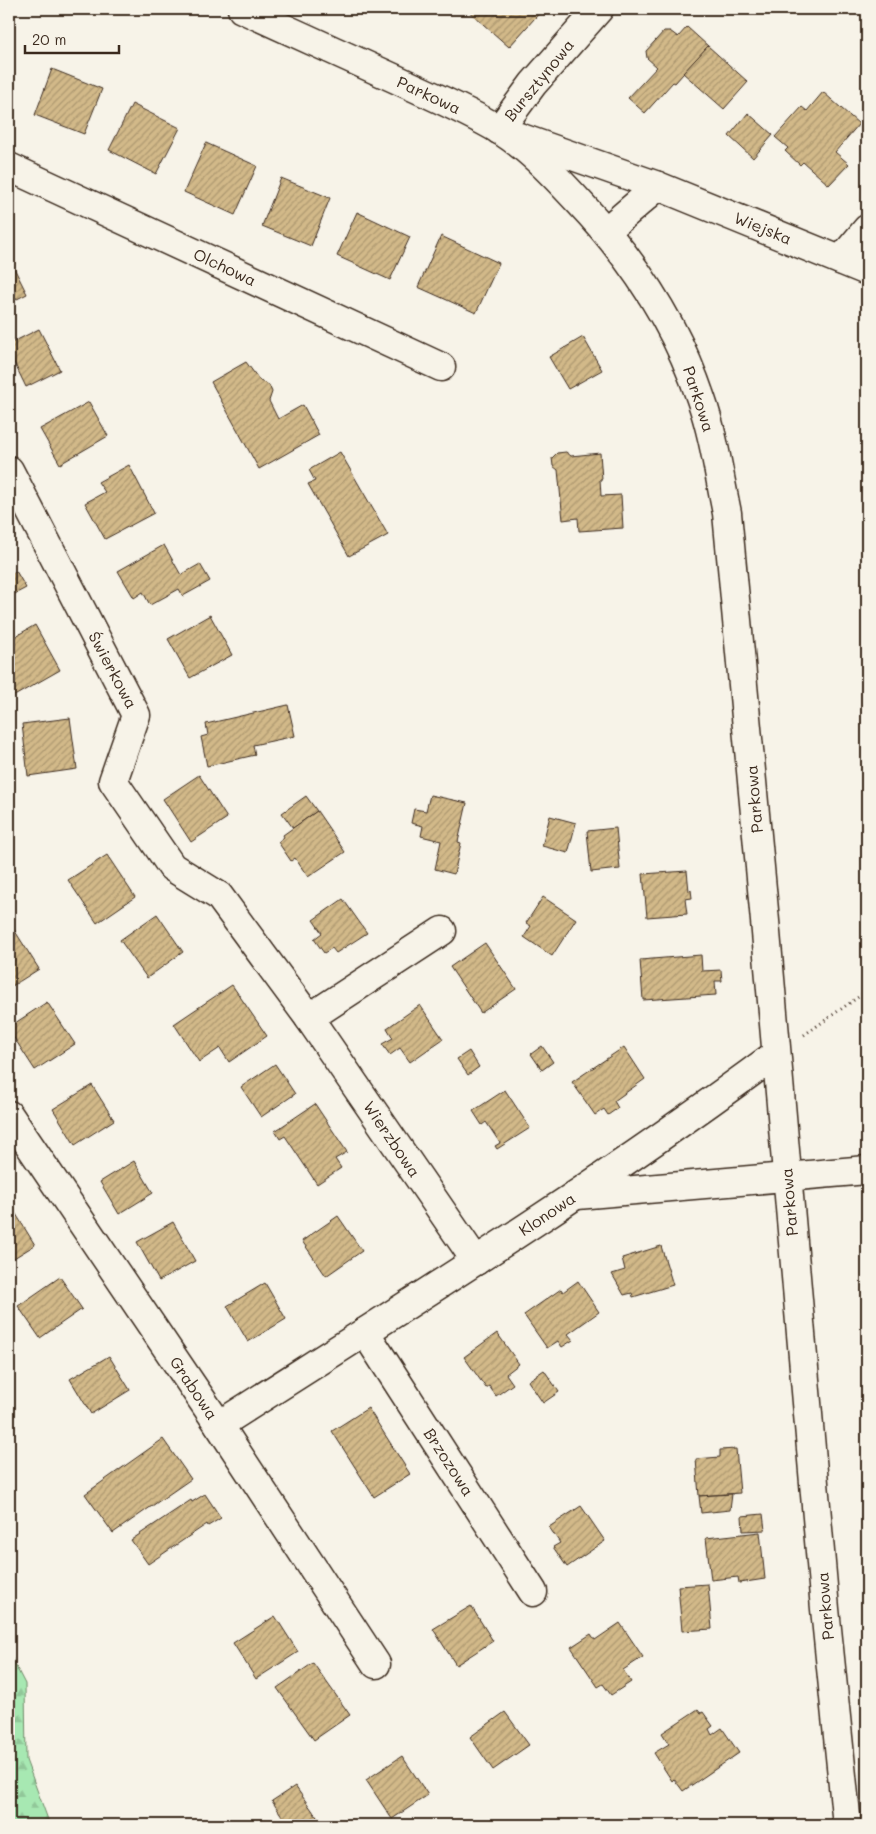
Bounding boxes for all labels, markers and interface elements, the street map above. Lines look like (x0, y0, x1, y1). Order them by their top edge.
scale bar (25, 22, 119, 54)
text: 20 m (32, 29, 66, 49)
street label: Bursztynowa (499, 34, 578, 125)
street label: Parkowa (394, 71, 465, 118)
street label: Wiejska (731, 206, 795, 249)
street label: Olchowa (190, 243, 260, 290)
street label: Parkowa (679, 363, 720, 435)
street label: Świerkowa (84, 627, 143, 712)
street label: Parkowa (740, 764, 767, 834)
street label: Wierzbowa (359, 1096, 426, 1181)
street label: Parkowa (775, 1167, 802, 1237)
street label: Klonowa (514, 1187, 579, 1240)
street label: Grabowa (166, 1352, 223, 1423)
street label: Brzozowa (420, 1424, 479, 1500)
street label: Parkowa (811, 1571, 838, 1641)

